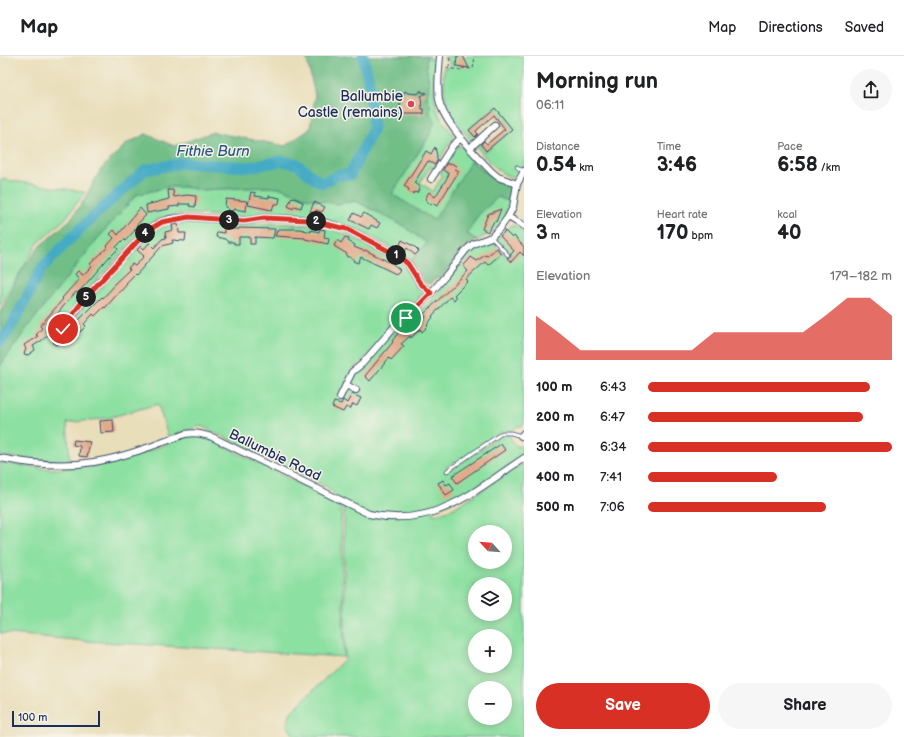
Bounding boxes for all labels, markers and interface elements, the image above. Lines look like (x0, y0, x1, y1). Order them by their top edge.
text: Map (20, 16, 58, 39)
text: Map (708, 19, 736, 36)
text: Directions (758, 19, 823, 36)
text: Saved (845, 19, 884, 36)
text: Morning run (536, 68, 658, 95)
button: share (850, 69, 892, 111)
place label: Ballumbie Castle (remains) (298, 88, 403, 121)
text: 06:11 (536, 97, 564, 113)
marker: Ballumbie Castle (remains) (406, 99, 416, 109)
text: Distance (536, 140, 580, 153)
text: Time (657, 140, 681, 153)
text: Pace (777, 140, 802, 153)
water label: Fithie Burn (176, 142, 250, 161)
text: 0.54 (536, 153, 576, 177)
text: 3:46 (657, 153, 697, 177)
text: 6:58 (777, 153, 818, 177)
text: km (576, 161, 594, 174)
text: /km (818, 161, 840, 174)
text: Elevation (536, 208, 582, 221)
text: Heart rate (657, 208, 707, 221)
text: kcal (777, 208, 797, 221)
pin: 3 (219, 210, 239, 230)
pin: 2 (306, 211, 326, 231)
text: 3 (226, 213, 232, 226)
text: 2 (313, 214, 319, 227)
text: 3 (536, 221, 548, 245)
text: 170 (657, 221, 689, 245)
text: 40 (777, 221, 802, 245)
pin: 4 (135, 223, 155, 243)
text: 4 (142, 226, 148, 239)
text: m (548, 229, 560, 242)
text: bpm (689, 229, 713, 242)
pin: 1 (386, 245, 406, 265)
text: 1 (394, 248, 398, 261)
text: Elevation (536, 268, 590, 284)
text: 179–182 m (830, 268, 892, 284)
pin: 5 (76, 287, 96, 307)
text: 5 (83, 290, 89, 303)
pin (389, 301, 423, 335)
icon: arrive (395, 307, 417, 329)
pin (46, 312, 80, 346)
icon: check (52, 318, 74, 340)
text: 100 m (536, 379, 572, 395)
text: 6:43 (600, 379, 627, 395)
text: 200 m (536, 409, 574, 425)
text: 6:47 (600, 409, 625, 425)
street label: Ballumbie Road (226, 425, 324, 485)
text: 300 m (536, 439, 574, 455)
text: 6:34 (600, 439, 627, 455)
text: 400 m (536, 469, 574, 485)
text: 7:41 (600, 469, 622, 485)
text: 500 m (536, 499, 574, 515)
text: 7:06 (600, 499, 625, 515)
north arrow (468, 525, 512, 569)
map controls (468, 525, 512, 725)
button: layers (468, 577, 512, 621)
button: + (468, 629, 512, 673)
button: − (468, 681, 512, 725)
button: Save (536, 683, 710, 729)
button: Share (718, 683, 892, 729)
scale bar (12, 709, 100, 728)
text: 100 m (18, 711, 47, 724)

